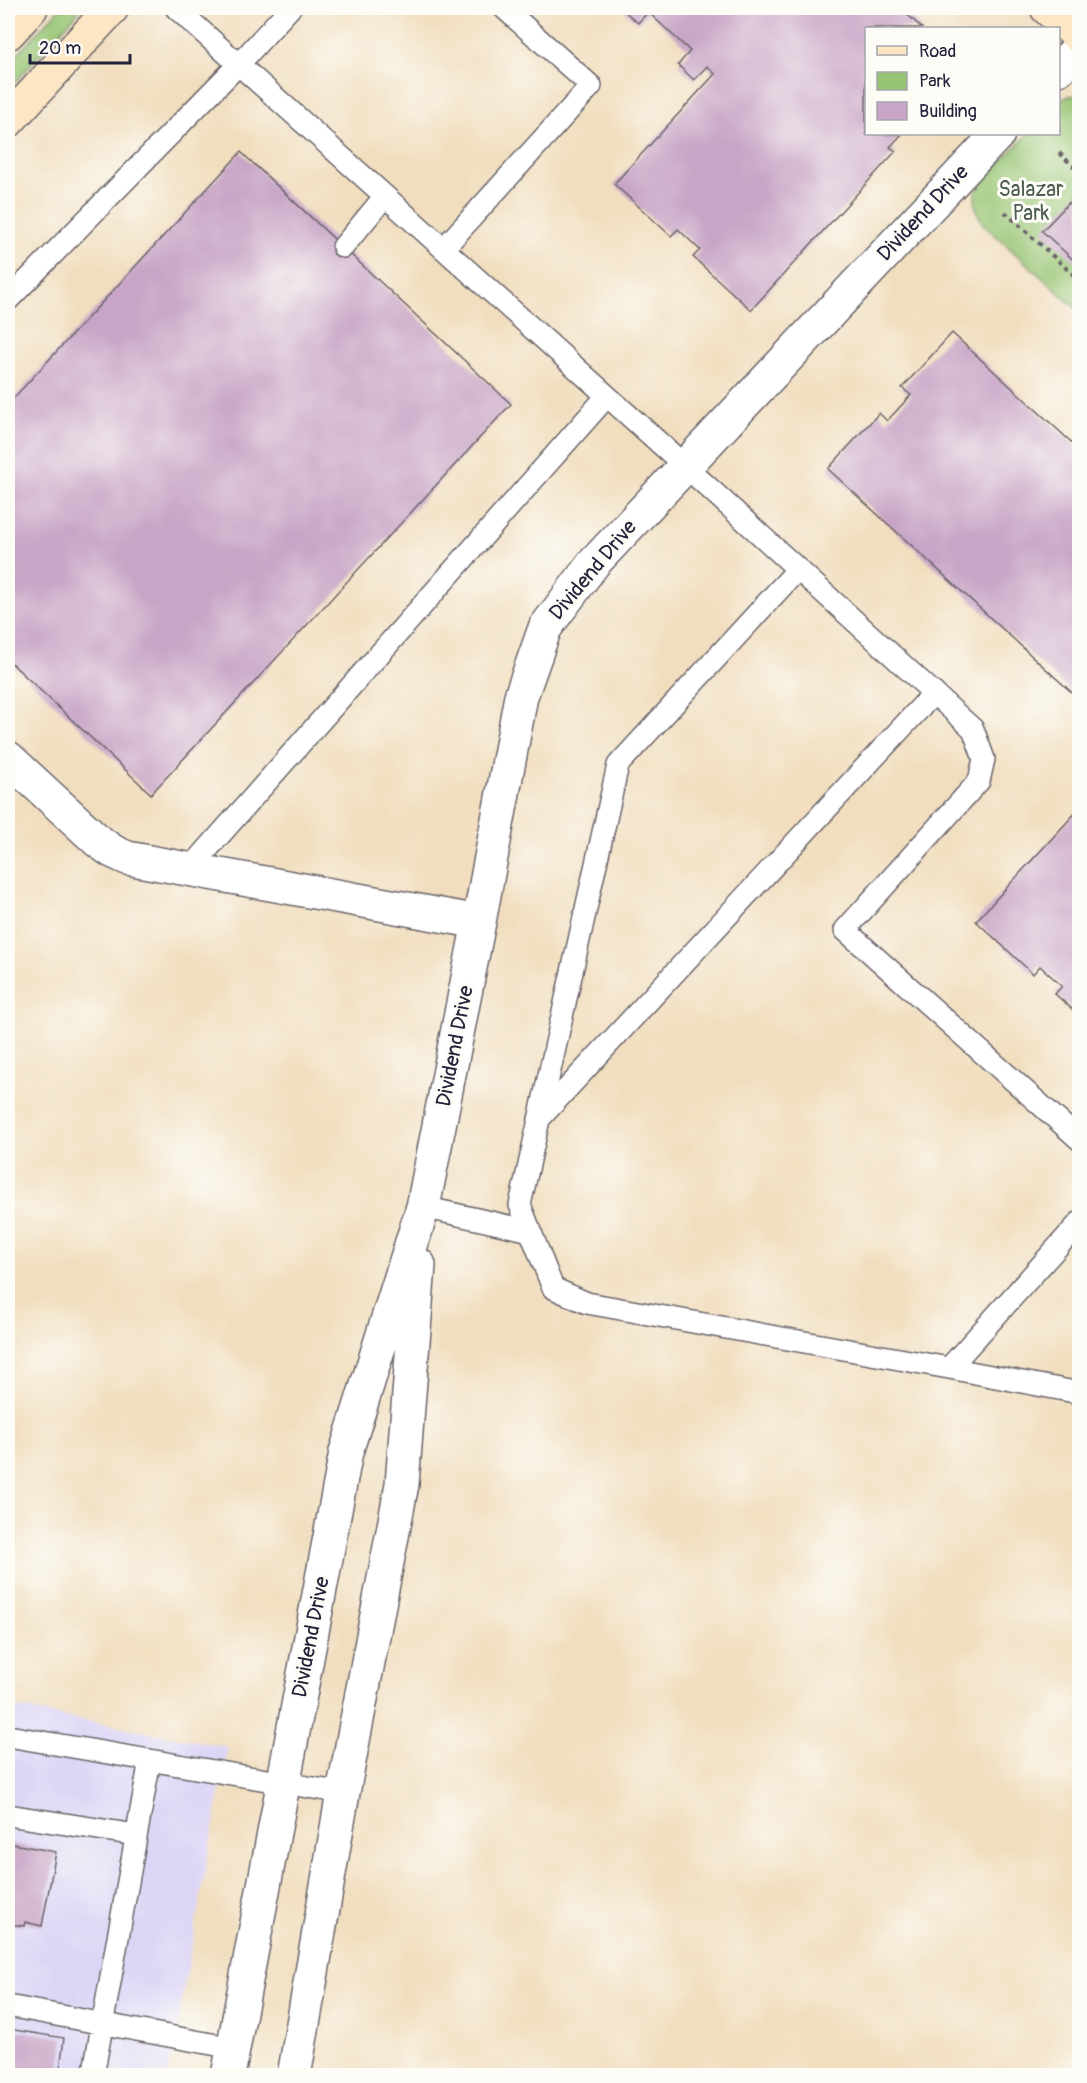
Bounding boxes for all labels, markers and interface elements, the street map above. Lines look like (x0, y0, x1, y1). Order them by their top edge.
scale bar (30, 27, 130, 65)
legend (865, 27, 1060, 135)
text: 20 m (39, 37, 81, 60)
text: Road (919, 40, 956, 63)
text: Park (919, 70, 951, 93)
text: Building (919, 100, 977, 123)
street label: Dividend Drive (871, 158, 975, 267)
park label: Salazar Park (999, 176, 1064, 227)
street label: Dividend Drive (543, 514, 643, 626)
street label: Dividend Drive (430, 983, 480, 1109)
street label: Dividend Drive (286, 1574, 336, 1700)

